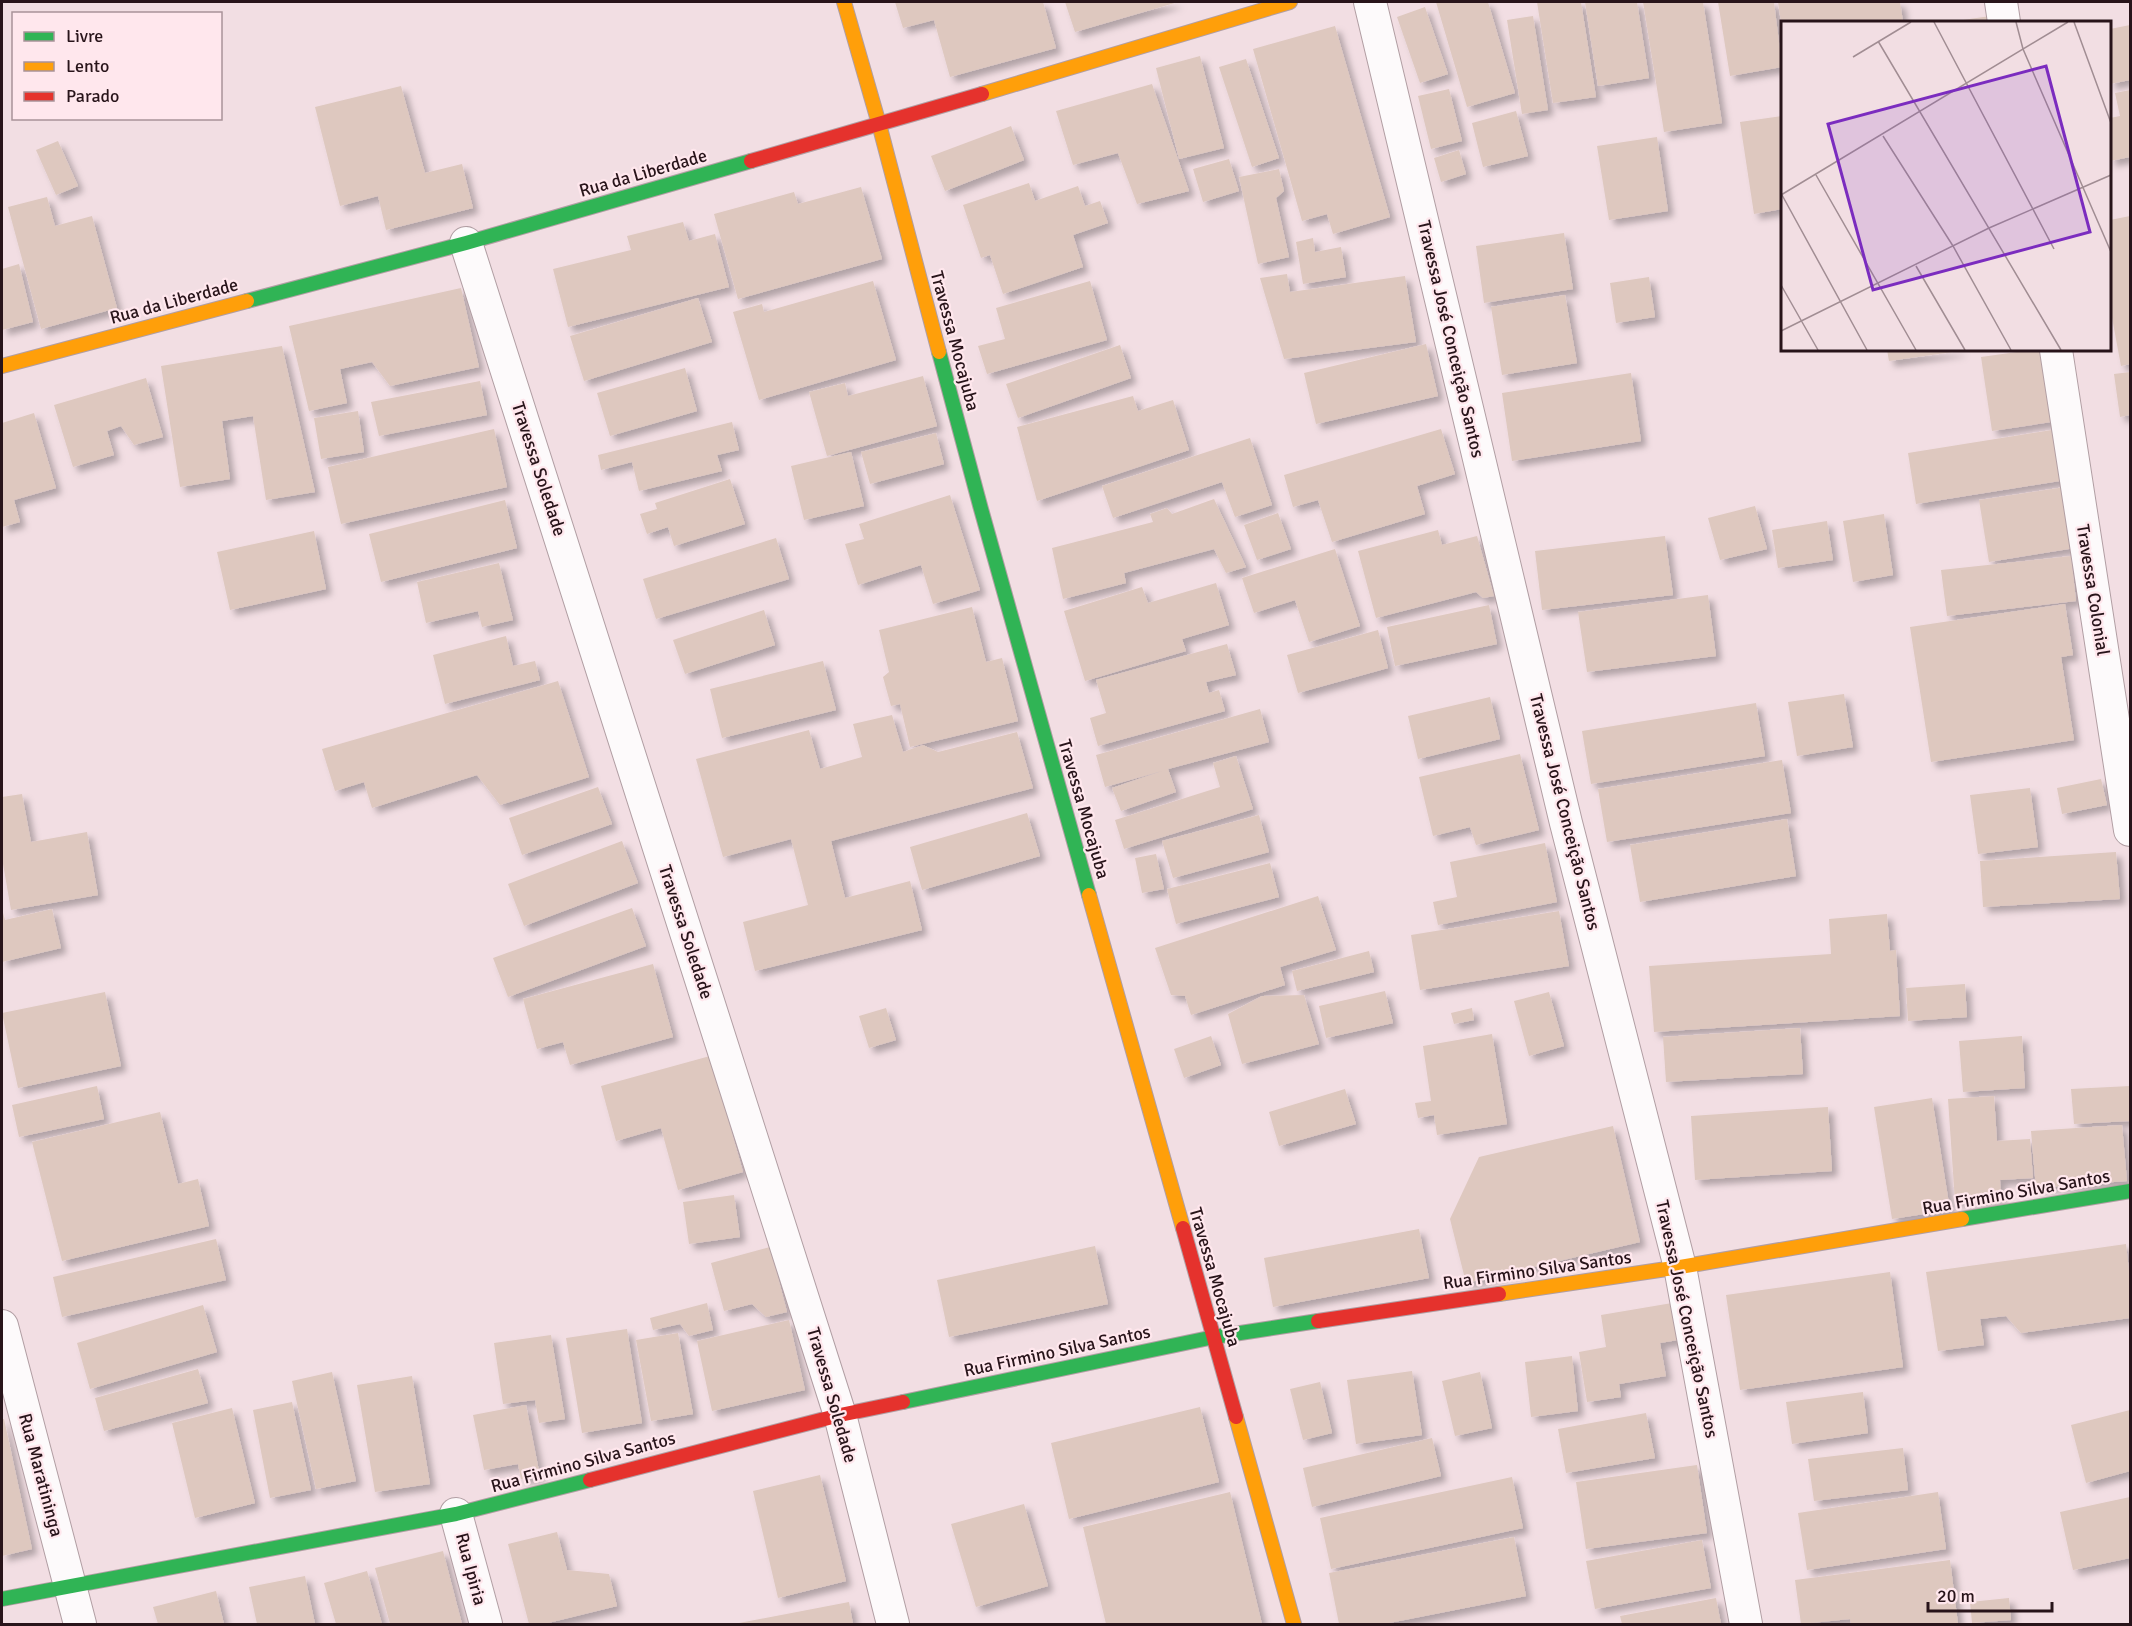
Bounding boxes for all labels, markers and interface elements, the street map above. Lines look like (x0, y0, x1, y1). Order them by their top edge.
legend (12, 12, 222, 120)
inset map (1781, 21, 2111, 351)
text: Livre (66, 25, 103, 47)
text: Lento (66, 55, 109, 77)
text: Parado (66, 85, 119, 107)
street label: Rua da Liberdade (577, 144, 709, 202)
street label: Travessa José Conceição Santos (1413, 218, 1489, 460)
street label: Travessa Mocajuba (926, 269, 984, 413)
street label: Rua da Liberdade (107, 273, 241, 329)
street label: Travessa Soledade (507, 399, 571, 539)
street label: Travessa Colonial (2072, 523, 2114, 657)
street label: Travessa José Conceição Santos (1525, 692, 1605, 933)
street label: Travessa Mocajuba (1054, 737, 1114, 881)
street label: Travessa Soledade (654, 862, 718, 1002)
street label: Rua Firmino Silva Santos (1920, 1165, 2112, 1219)
street label: Travessa José Conceição Santos (1651, 1198, 1723, 1440)
street label: Travessa Mocajuba (1185, 1205, 1245, 1349)
street label: Rua Firmino Silva Santos (1441, 1246, 1633, 1294)
street label: Rua Firmino Silva Santos (962, 1320, 1152, 1382)
street label: Travessa Soledade (802, 1325, 862, 1465)
street label: Rua Maratininga (14, 1411, 68, 1539)
street label: Rua Firmino Silva Santos (488, 1427, 678, 1497)
street label: Rua Ipiria (451, 1530, 491, 1608)
scale bar (1928, 1575, 2052, 1613)
text: 20 m (1937, 1585, 1975, 1607)

